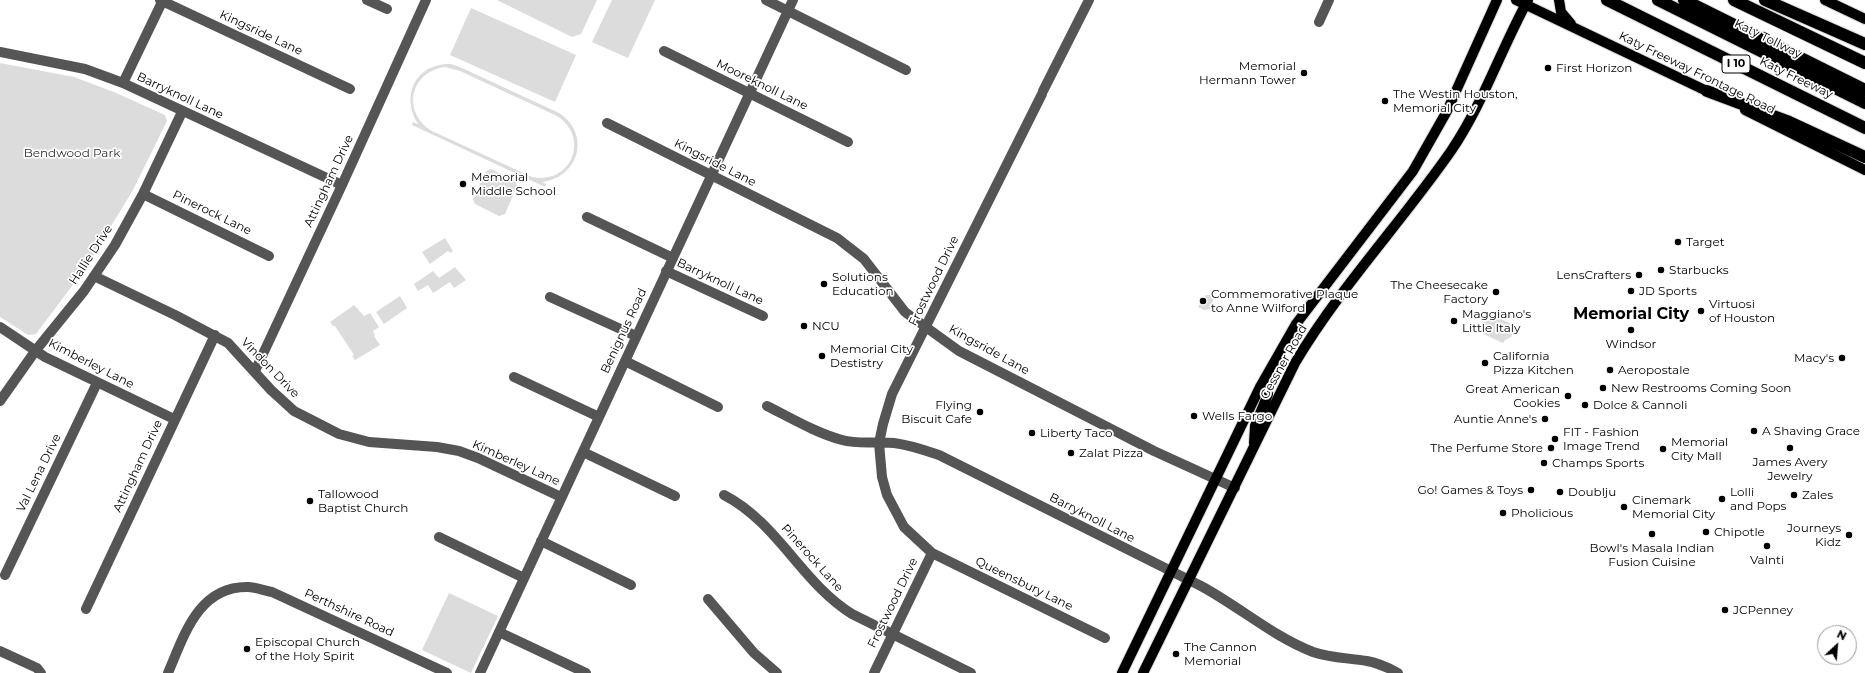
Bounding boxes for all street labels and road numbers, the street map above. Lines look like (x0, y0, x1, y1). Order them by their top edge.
street label: Kingsride Lane (217, 7, 305, 59)
street label: Katy Tollway (1732, 16, 1804, 62)
street label: Katy Freeway Frontage Road (1616, 29, 1778, 117)
street label: Katy Freeway (1757, 54, 1835, 102)
road number: I 10 (1722, 55, 1750, 73)
street label: Mooreknoll Lane (714, 57, 810, 113)
street label: Barryknoll Lane (134, 70, 226, 122)
street label: Attingham Drive (301, 133, 357, 229)
street label: Kingsride Lane (672, 136, 758, 190)
street label: Pinerock Lane (170, 188, 254, 238)
street label: Hallie Drive (66, 222, 116, 288)
street label: Frostwood Drive (906, 234, 962, 328)
street label: Barryknoll Lane (674, 256, 766, 308)
street label: Benignus Road (598, 286, 650, 376)
street label: Kingsride Lane (946, 322, 1032, 378)
street label: Gessner Road (1258, 322, 1310, 402)
street label: Vindon Drive (238, 335, 302, 401)
street label: Kimberley Lane (46, 336, 136, 392)
street label: Attingham Drive (110, 418, 166, 514)
street label: Val Lena Drive (14, 432, 64, 514)
street label: Kimberley Lane (470, 437, 562, 489)
street label: Barryknoll Lane (1047, 490, 1137, 546)
street label: Pinerock Lane (778, 521, 846, 595)
street label: Queensbury Lane (973, 554, 1075, 614)
street label: Frostwood Drive (865, 556, 921, 650)
street label: Perthshire Road (302, 586, 396, 640)

